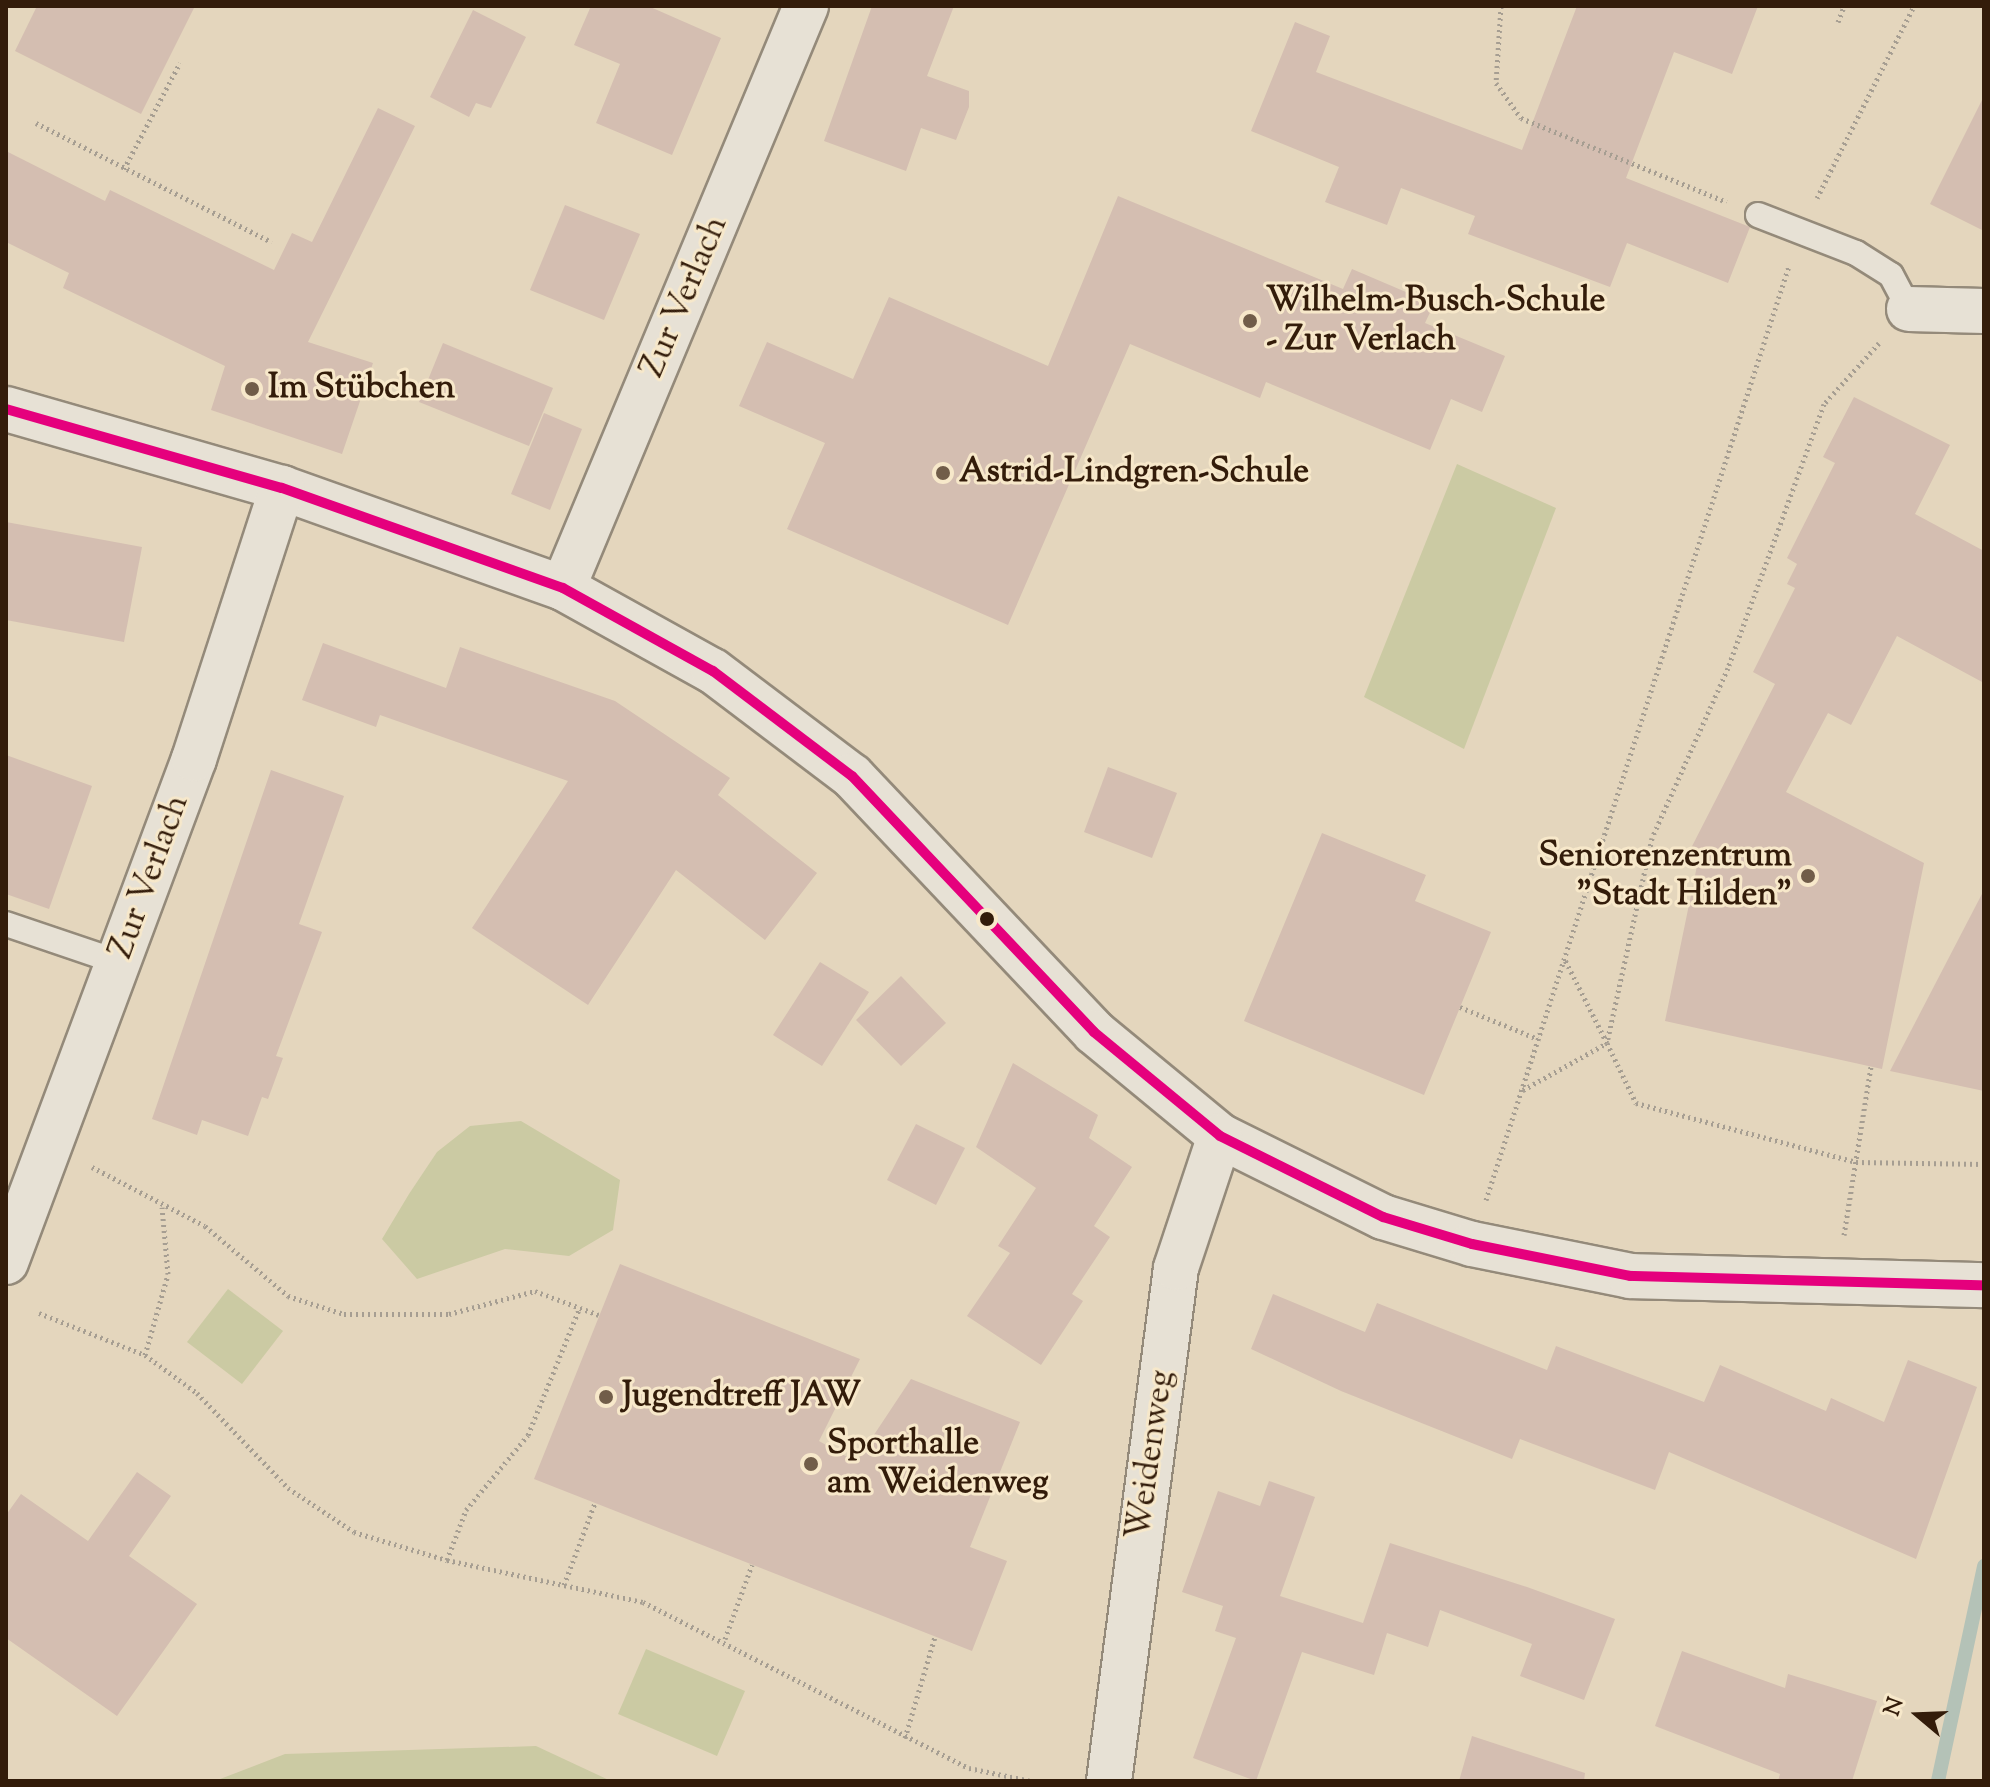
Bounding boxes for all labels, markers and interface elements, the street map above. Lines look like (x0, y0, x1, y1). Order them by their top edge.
street label: Zur Verlach (633, 210, 737, 384)
place label: Wilhelm-Busch-Schule - Zur Verlach (1266, 281, 1605, 360)
marker: Wilhelm-Busch-Schule - Zur Verlach (1241, 312, 1259, 330)
place label: Im Stübchen (268, 369, 455, 409)
marker: Im Stübchen (243, 380, 261, 398)
place label: Astrid-Lindgren-Schule (959, 453, 1309, 493)
marker: Astrid-Lindgren-Schule (934, 464, 952, 482)
street label: Zur Verlach (102, 790, 198, 964)
place label: Seniorenzentrum "Stadt Hilden" (1538, 836, 1792, 916)
marker: Seniorenzentrum "Stadt Hilden" (1799, 867, 1817, 885)
unlabelled marker (979, 911, 995, 927)
street label: Weidenweg (1119, 1368, 1183, 1542)
place label: Jugendtreff JAW (622, 1377, 861, 1417)
marker: Jugendtreff JAW (597, 1388, 615, 1406)
place label: Sporthalle am Weidenweg (827, 1424, 1049, 1504)
marker: Sporthalle am Weidenweg (802, 1455, 820, 1473)
north arrow (1878, 1675, 1958, 1755)
text: N (1877, 1694, 1913, 1721)

